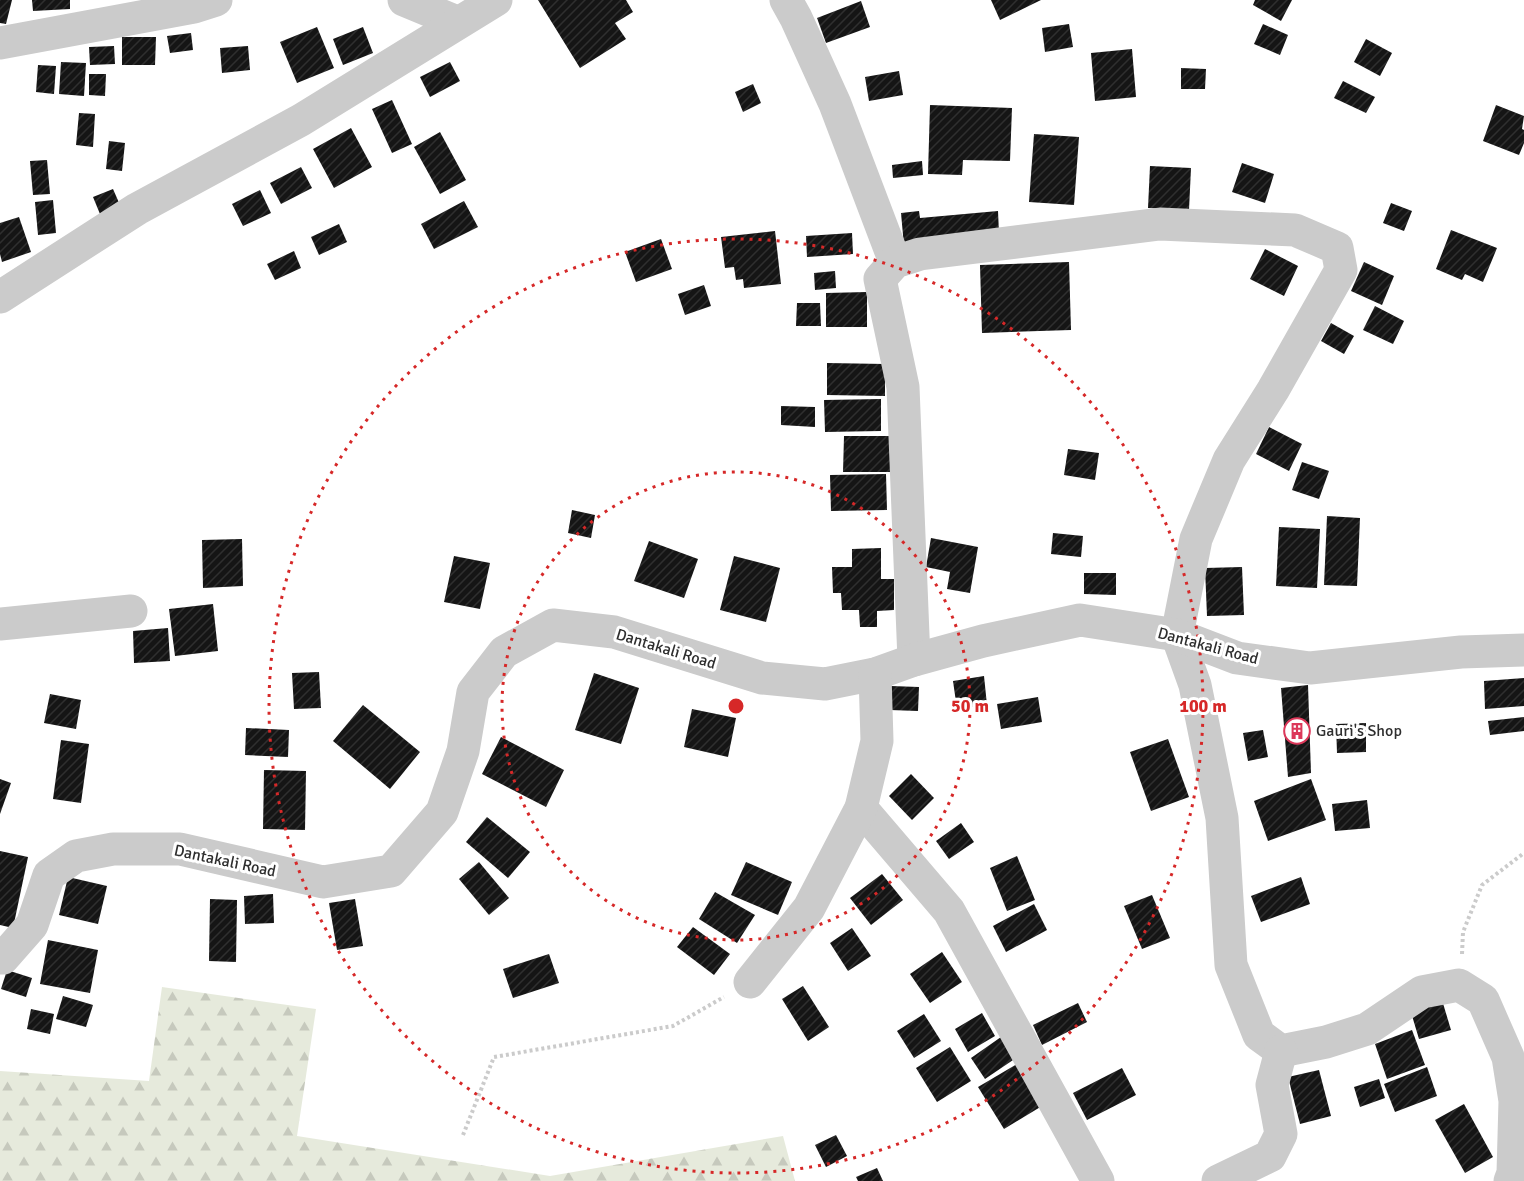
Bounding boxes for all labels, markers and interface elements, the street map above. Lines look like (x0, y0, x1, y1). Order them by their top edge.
street label: Dantakali Road (1155, 623, 1261, 669)
street label: Dantakali Road (614, 624, 718, 674)
text: 50 m (951, 695, 989, 717)
text: 100 m (1179, 695, 1227, 717)
centre of rings (726, 696, 746, 716)
building icon: Gauri's Shop (1282, 716, 1312, 746)
place label: Gauri's Shop (1316, 721, 1402, 741)
street label: Dantakali Road (172, 840, 278, 882)

